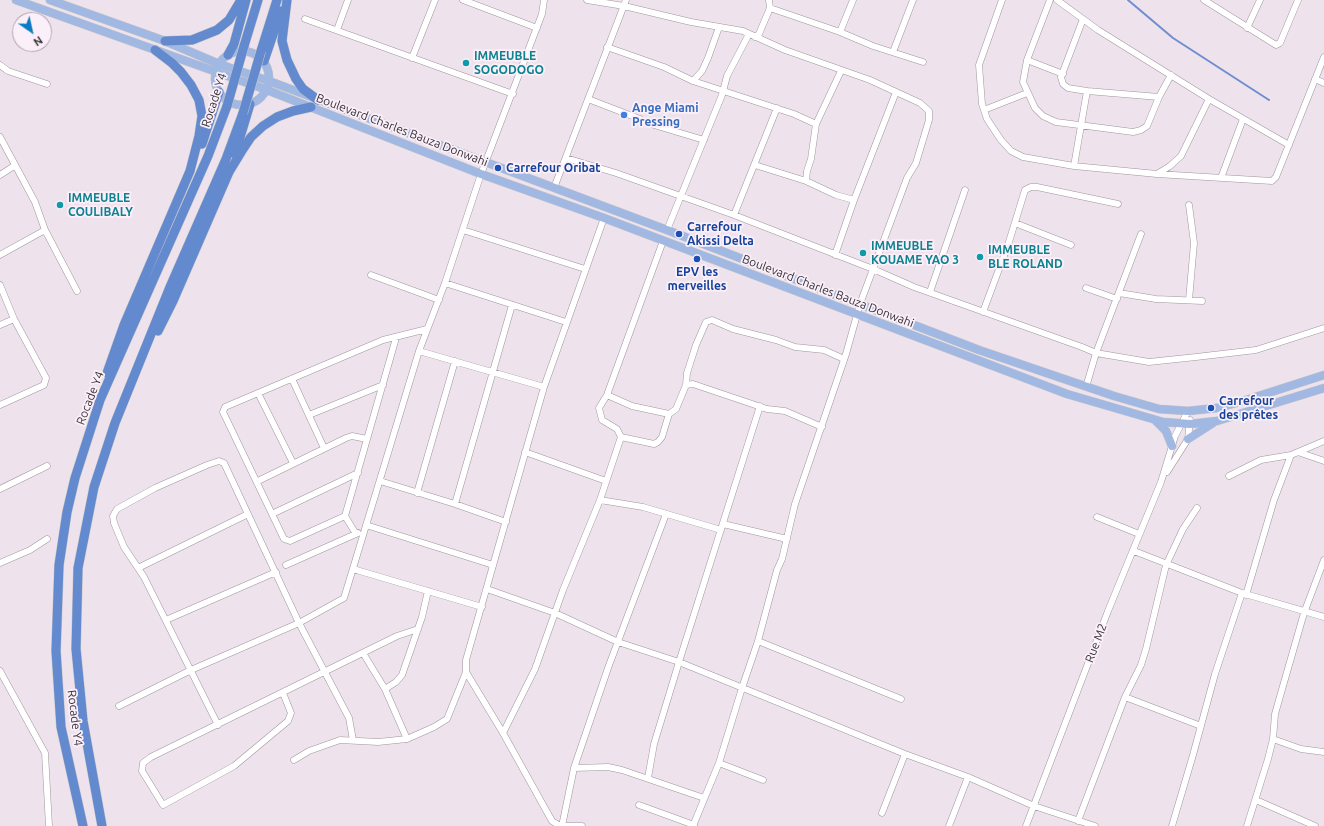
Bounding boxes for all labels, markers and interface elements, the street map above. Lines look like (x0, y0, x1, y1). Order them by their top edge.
north arrow (12, 12, 52, 52)
text: N (31, 34, 45, 48)
place label: IMMEUBLE SOGODOGO (474, 49, 544, 77)
marker: IMMEUBLE SOGODOGO (461, 58, 471, 68)
street label: Rocade Y4 (198, 71, 230, 129)
street label: Boulevard Charles Bauza Donwahi (314, 91, 490, 169)
place label: Ange Miami Pressing (632, 101, 698, 129)
marker: Ange Miami Pressing (619, 110, 629, 120)
place label: Carrefour Oribat (506, 161, 600, 175)
marker: Carrefour Oribat (493, 163, 503, 173)
place label: IMMEUBLE COULIBALY (68, 191, 133, 219)
marker: IMMEUBLE COULIBALY (55, 200, 65, 210)
place label: Carrefour Akissi Delta (687, 220, 754, 248)
marker: Carrefour Akissi Delta (674, 229, 684, 239)
place label: IMMEUBLE KOUAME YAO 3 (871, 239, 959, 267)
place label: IMMEUBLE BLE ROLAND (988, 243, 1063, 271)
marker: IMMEUBLE KOUAME YAO 3 (858, 248, 868, 258)
street label: Boulevard Charles Bauza Donwahi (740, 252, 916, 330)
marker: IMMEUBLE BLE ROLAND (975, 252, 985, 262)
marker: EPV les merveilles (692, 254, 702, 264)
place label: EPV les merveilles (668, 265, 726, 293)
street label: Rocade Y4 (73, 369, 107, 427)
place label: Carrefour des prêtes (1219, 394, 1278, 422)
marker: Carrefour des prêtes (1206, 403, 1216, 413)
street label: Rue M2 (1082, 621, 1110, 665)
street label: Rocade Y4 (64, 689, 86, 747)

